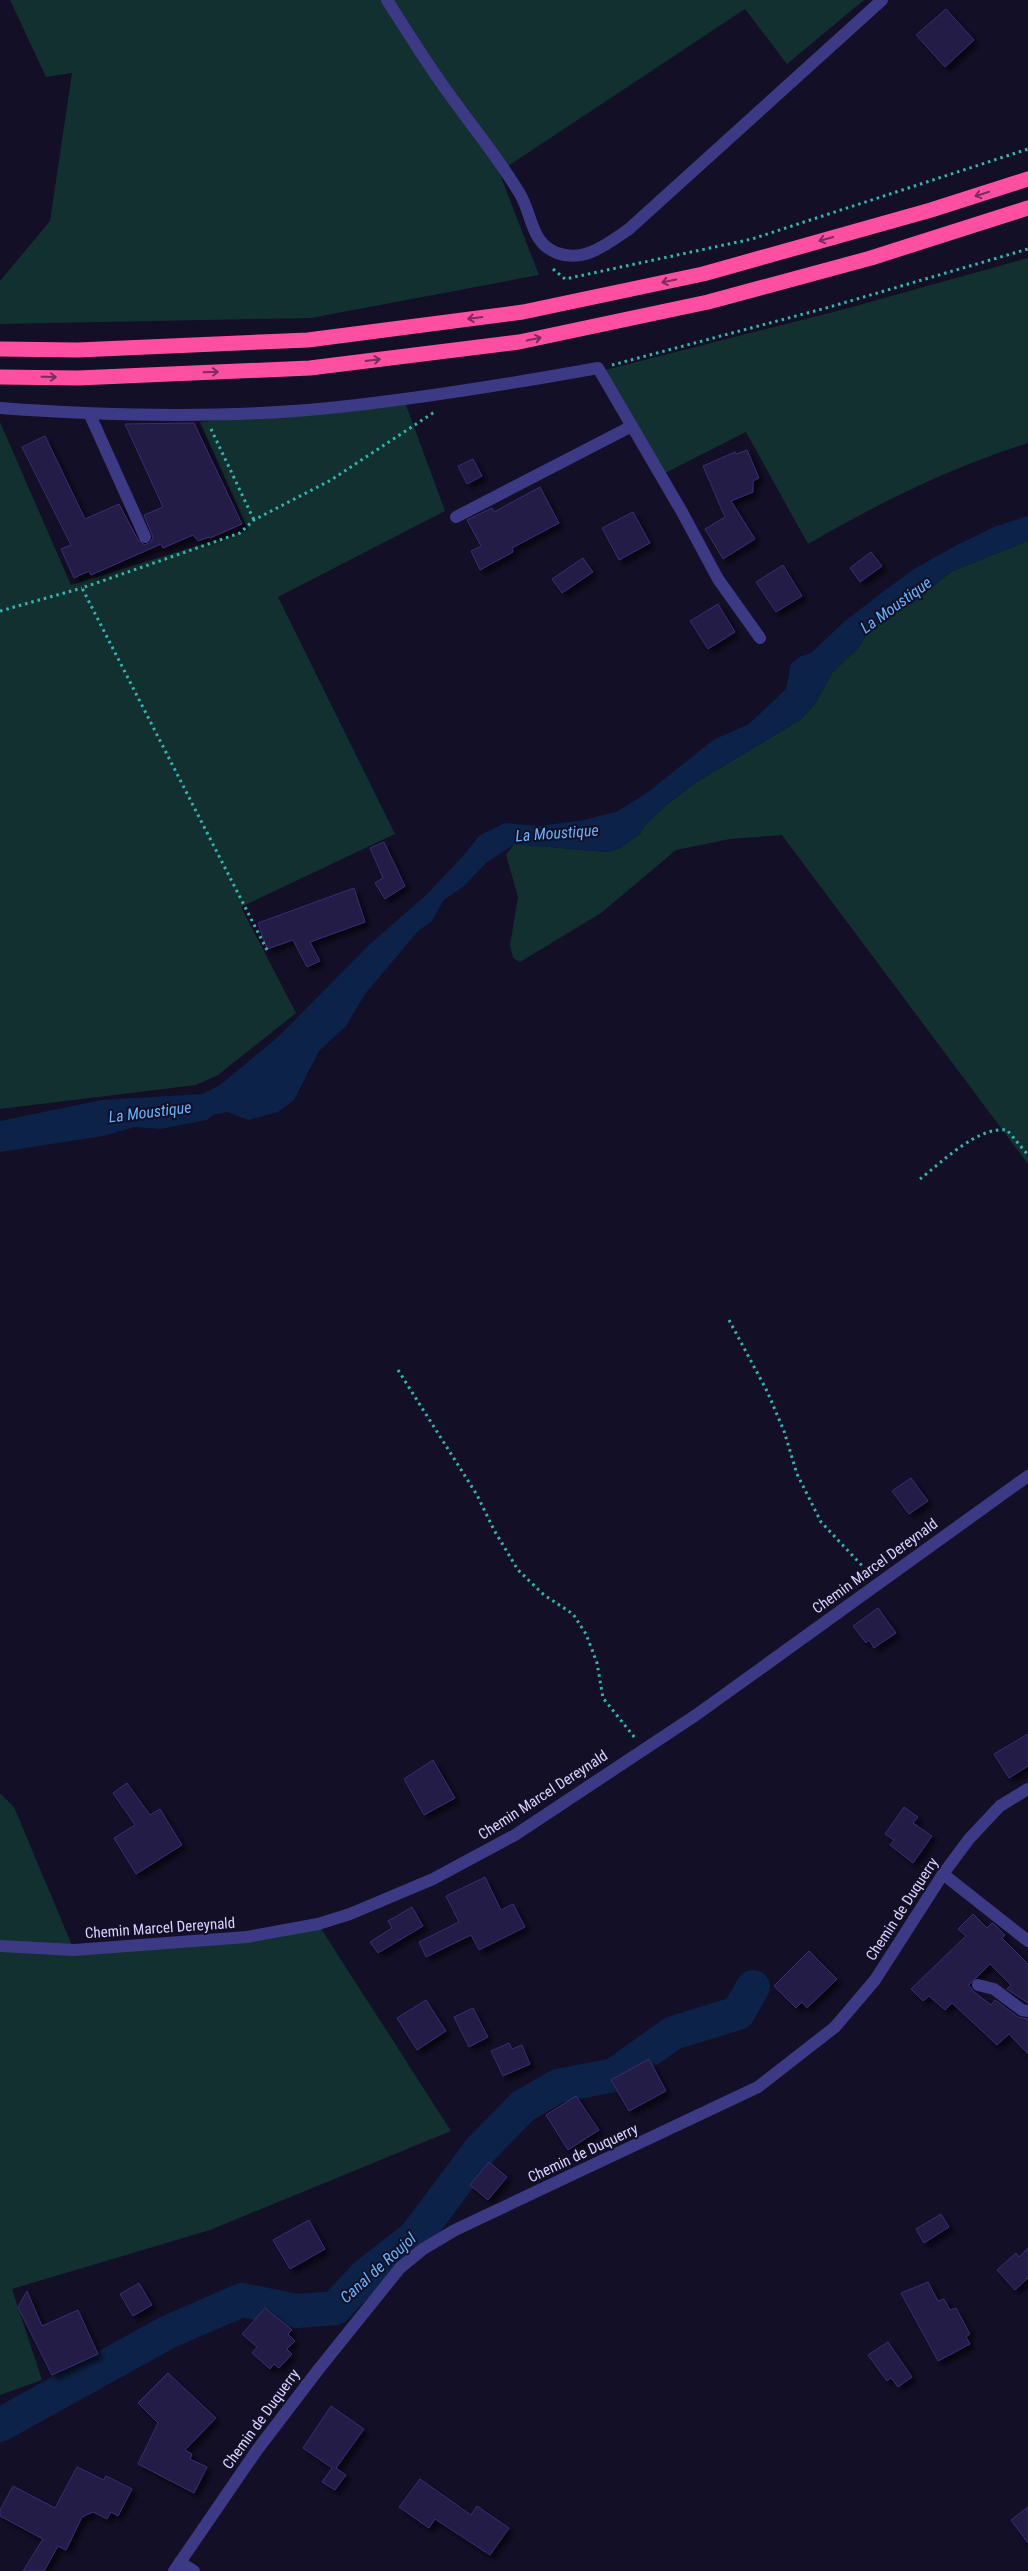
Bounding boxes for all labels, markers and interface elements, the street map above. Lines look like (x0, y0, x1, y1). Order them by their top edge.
one-way arrow (974, 189, 990, 199)
one-way arrow (818, 235, 834, 245)
one-way arrow (661, 277, 677, 286)
one-way arrow (467, 313, 483, 323)
one-way arrow (526, 333, 542, 343)
one-way arrow (365, 355, 381, 365)
one-way arrow (202, 367, 219, 377)
one-way arrow (40, 372, 56, 382)
water label: La Moustique (857, 573, 935, 637)
water label: La Moustique (515, 821, 599, 845)
water label: La Moustique (108, 1097, 192, 1127)
street label: Chemin Marcel Dereynald (809, 1514, 941, 1618)
street label: Chemin Marcel Dereynald (475, 1746, 611, 1844)
street label: Chemin de Duquerry (862, 1854, 942, 1964)
street label: Chemin Marcel Dereynald (84, 1914, 236, 1942)
street label: Chemin de Duquerry (525, 2120, 641, 2186)
water label: Canal de Roujol (336, 2229, 420, 2307)
street label: Chemin de Duquerry (219, 2365, 303, 2473)

